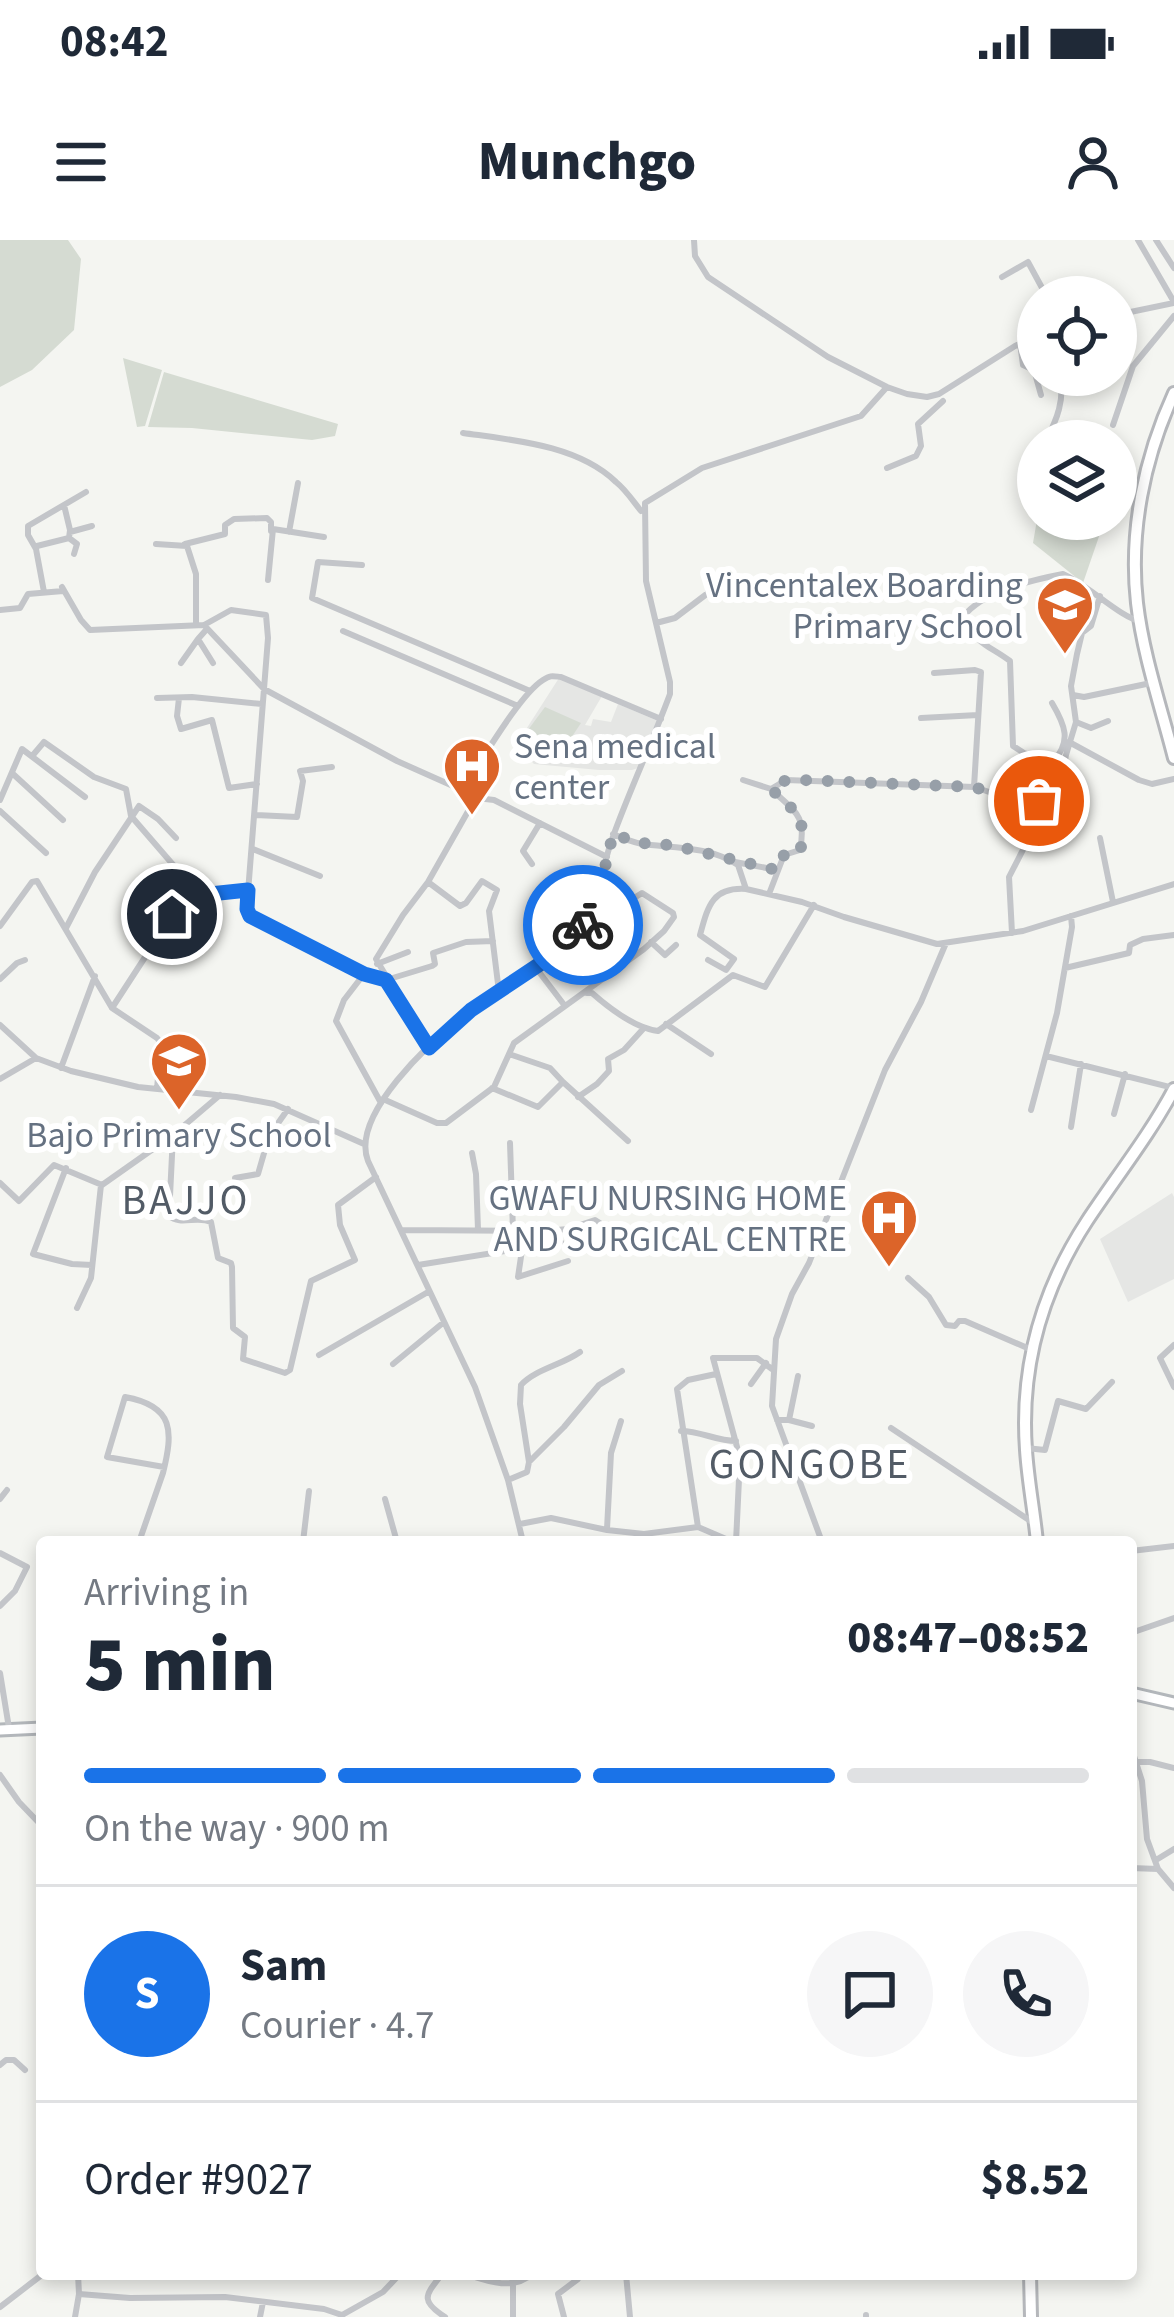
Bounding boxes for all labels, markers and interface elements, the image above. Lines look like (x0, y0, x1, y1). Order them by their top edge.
text: 08:42 (60, 10, 169, 74)
text: Munchgo (478, 124, 696, 201)
icon: menu (48, 129, 114, 195)
icon: person (1060, 129, 1126, 195)
map controls (1017, 276, 1137, 540)
button: locate (1017, 276, 1137, 396)
button: layers (1017, 420, 1137, 540)
place label: Vincentalex Boarding Primary School (706, 560, 1023, 652)
school or university icon: Vincentalex Boarding Primary School (1034, 574, 1096, 656)
place label: Sena medical center (514, 721, 716, 813)
hospital icon: Sena medical center (441, 735, 503, 817)
pin (988, 750, 1090, 852)
icon: bag (1006, 768, 1072, 834)
pin (121, 863, 223, 965)
courier (523, 865, 643, 985)
icon: home (139, 881, 205, 947)
icon: bike (550, 892, 616, 958)
school or university icon: Bajo Primary School (148, 1030, 210, 1112)
place label: Bajo Primary School (26, 1110, 332, 1161)
district label: BAJJO (122, 1171, 250, 1231)
place label: GWAFU NURSING HOME AND SURGICAL CENTRE (488, 1173, 847, 1265)
hospital icon: GWAFU NURSING HOME AND SURGICAL CENTRE (858, 1187, 920, 1269)
district label: GONGOBE (709, 1435, 911, 1495)
text: Arriving in (84, 1565, 249, 1621)
text: 08:47–08:52 (847, 1606, 1089, 1670)
text: 5 min (84, 1610, 276, 1721)
text: On the way · 900 m (84, 1801, 390, 1857)
button: chat (807, 1931, 933, 2057)
button: phone (963, 1931, 1089, 2057)
text: Sam (240, 1934, 327, 1998)
text: S (134, 1962, 160, 2026)
text: Courier · 4.7 (240, 1998, 434, 2054)
text: Order #9027 (84, 2148, 313, 2212)
text: $8.52 (980, 2148, 1089, 2212)

